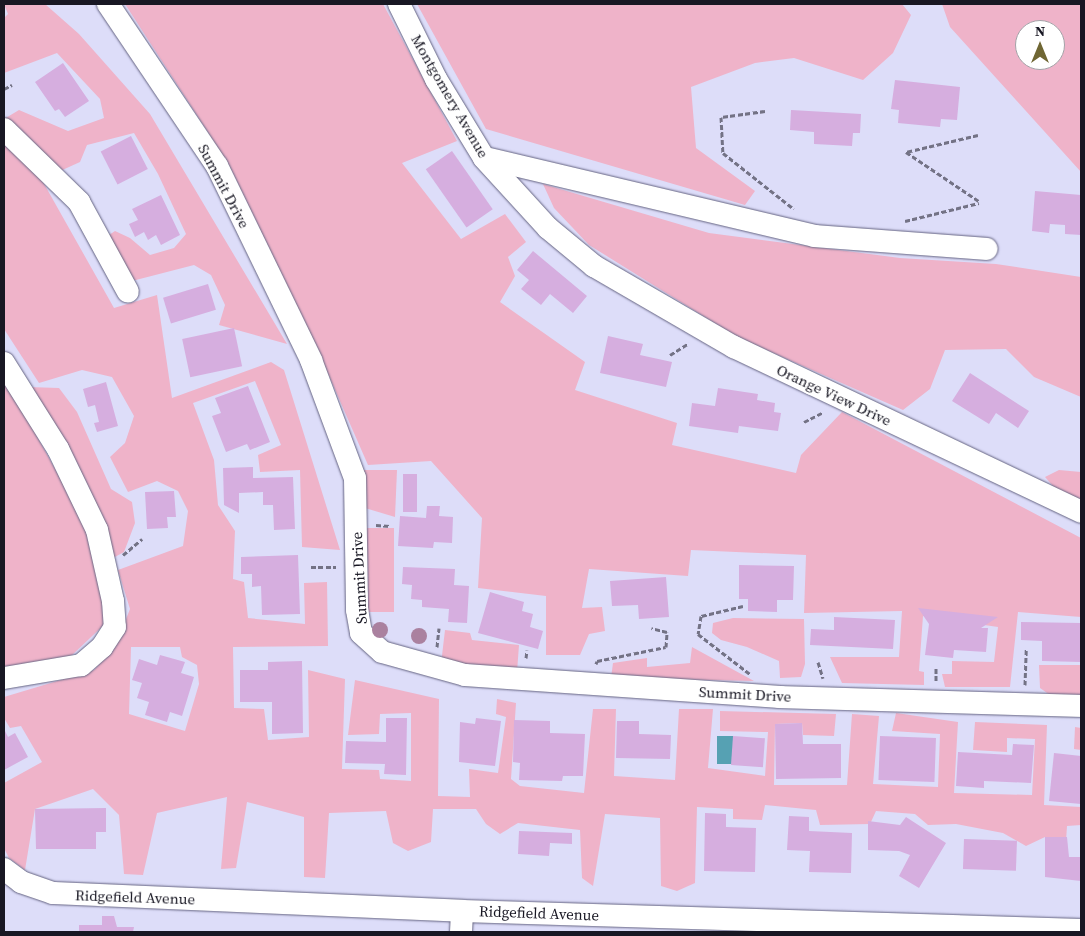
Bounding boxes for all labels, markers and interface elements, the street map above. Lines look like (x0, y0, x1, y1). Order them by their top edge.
north arrow (1015, 20, 1065, 70)
text: N (1035, 21, 1045, 41)
street label: Montgomery Avenue (407, 31, 493, 161)
street label: Summit Drive (194, 141, 254, 231)
street label: Orange View Drive (774, 360, 894, 430)
street label: Summit Drive (348, 531, 370, 625)
street label: Summit Drive (698, 683, 792, 705)
street label: Ridgefield Avenue (75, 886, 195, 908)
street label: Ridgefield Avenue (479, 902, 599, 924)

